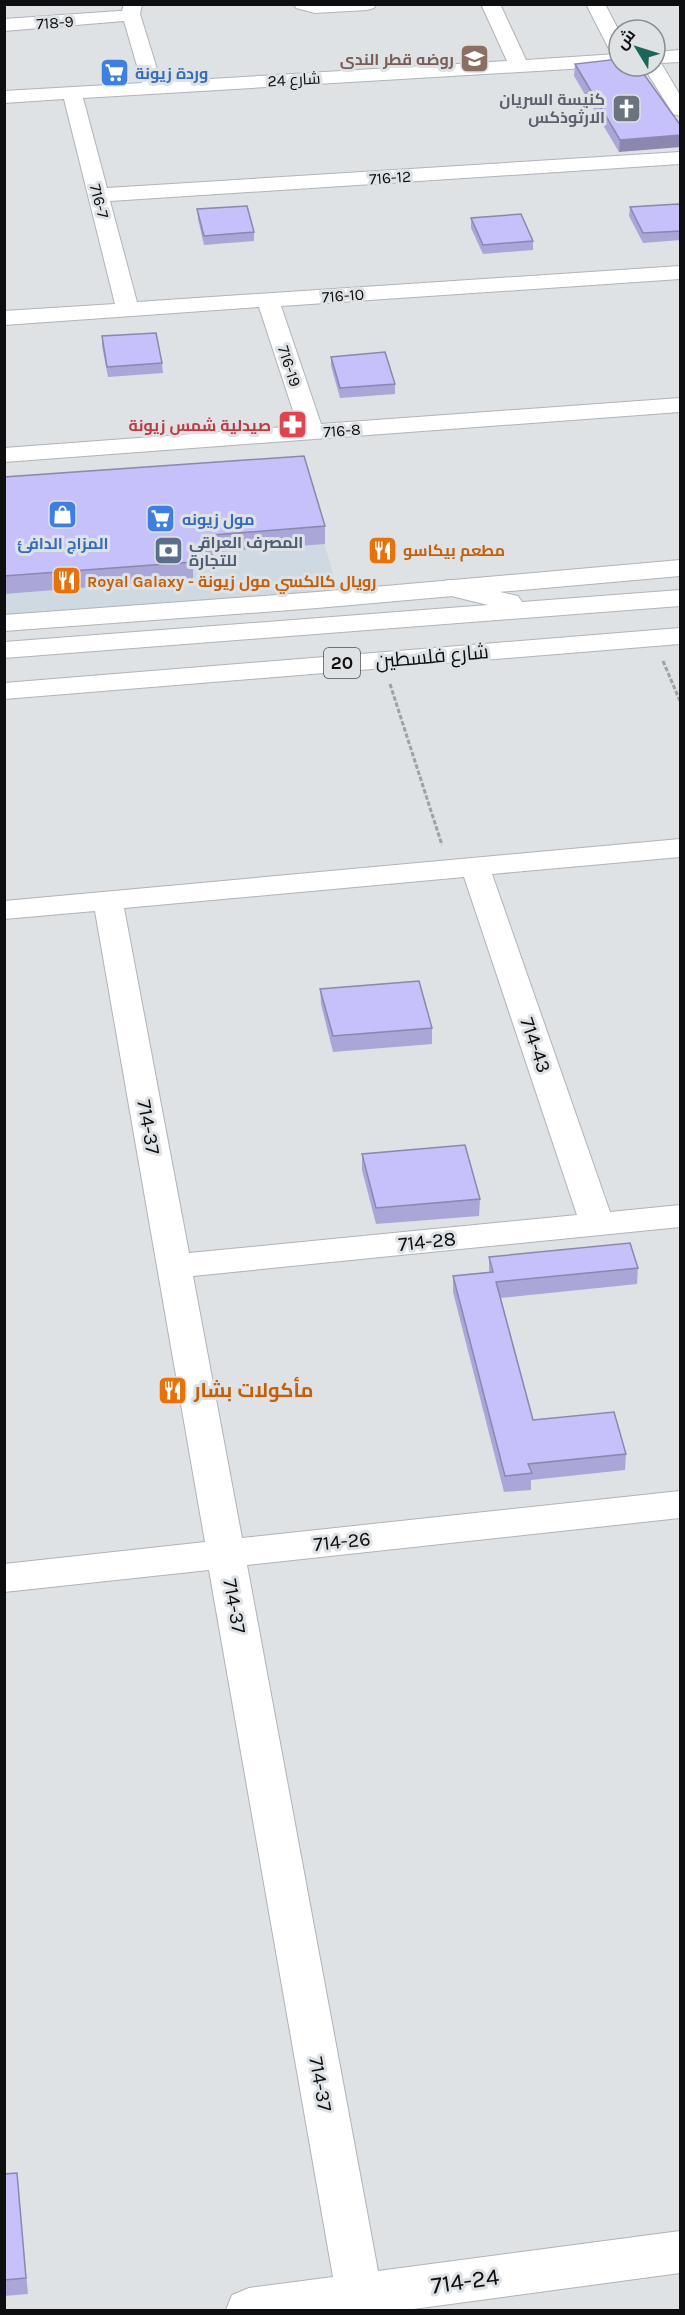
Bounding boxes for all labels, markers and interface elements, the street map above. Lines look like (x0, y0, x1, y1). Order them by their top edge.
street label: 718-9 (36, 12, 74, 33)
north arrow (607, 18, 667, 78)
text: ش (612, 25, 639, 53)
school or university icon: روضه قطر الندى (459, 43, 491, 75)
place label: روضه قطر الندى (340, 50, 454, 69)
supermarket icon: وردة زيونة (98, 57, 130, 89)
place label: وردة زيونة (135, 64, 208, 83)
street label: شارع 24 (267, 69, 321, 92)
place label: كنيسة السريان الارثوذكس (499, 90, 605, 127)
church icon: كنيسة السريان الارثوذكس (610, 92, 642, 124)
street label: 716-12 (368, 167, 412, 188)
street label: 716-7 (86, 182, 113, 221)
street label: 716-10 (321, 285, 365, 306)
street label: 716-19 (274, 343, 305, 389)
pharmacy icon: صيدلية شمس زيونة (276, 409, 308, 441)
place label: صيدلية شمس زيونة (129, 416, 271, 435)
street label: 716-8 (323, 420, 361, 441)
shop icon: المزاج الدافئ (47, 499, 79, 531)
supermarket icon: مول زيونه (145, 503, 177, 535)
place label: مول زيونه (182, 510, 255, 529)
place label: المصرف العراقي للتجارة (189, 533, 303, 570)
place label: المزاج الدافئ (17, 534, 109, 554)
restaurant icon: مطعم بيكاسو (366, 534, 398, 566)
bank icon: المصرف العراقي للتجارة (152, 535, 184, 567)
place label: مطعم بيكاسو (403, 541, 505, 562)
restaurant icon: Royal Galaxy - رويال كالكسي مول زيونة (50, 565, 82, 597)
place label: Royal Galaxy - رويال كالكسي مول زيونة (87, 572, 377, 594)
street label: شارع فلسطين (374, 640, 490, 675)
road number: 20 (324, 648, 360, 678)
street label: 714-43 (515, 1014, 556, 1076)
street label: 714-37 (132, 1098, 165, 1157)
street label: 714-28 (397, 1227, 457, 1256)
restaurant icon: مأكولات بشار (157, 1374, 189, 1406)
place label: مأكولات بشار (193, 1376, 314, 1402)
street label: 714-26 (312, 1527, 372, 1556)
street label: 714-37 (218, 1577, 251, 1636)
street label: 714-37 (304, 2055, 337, 2114)
street label: 714-24 (429, 2262, 501, 2300)

